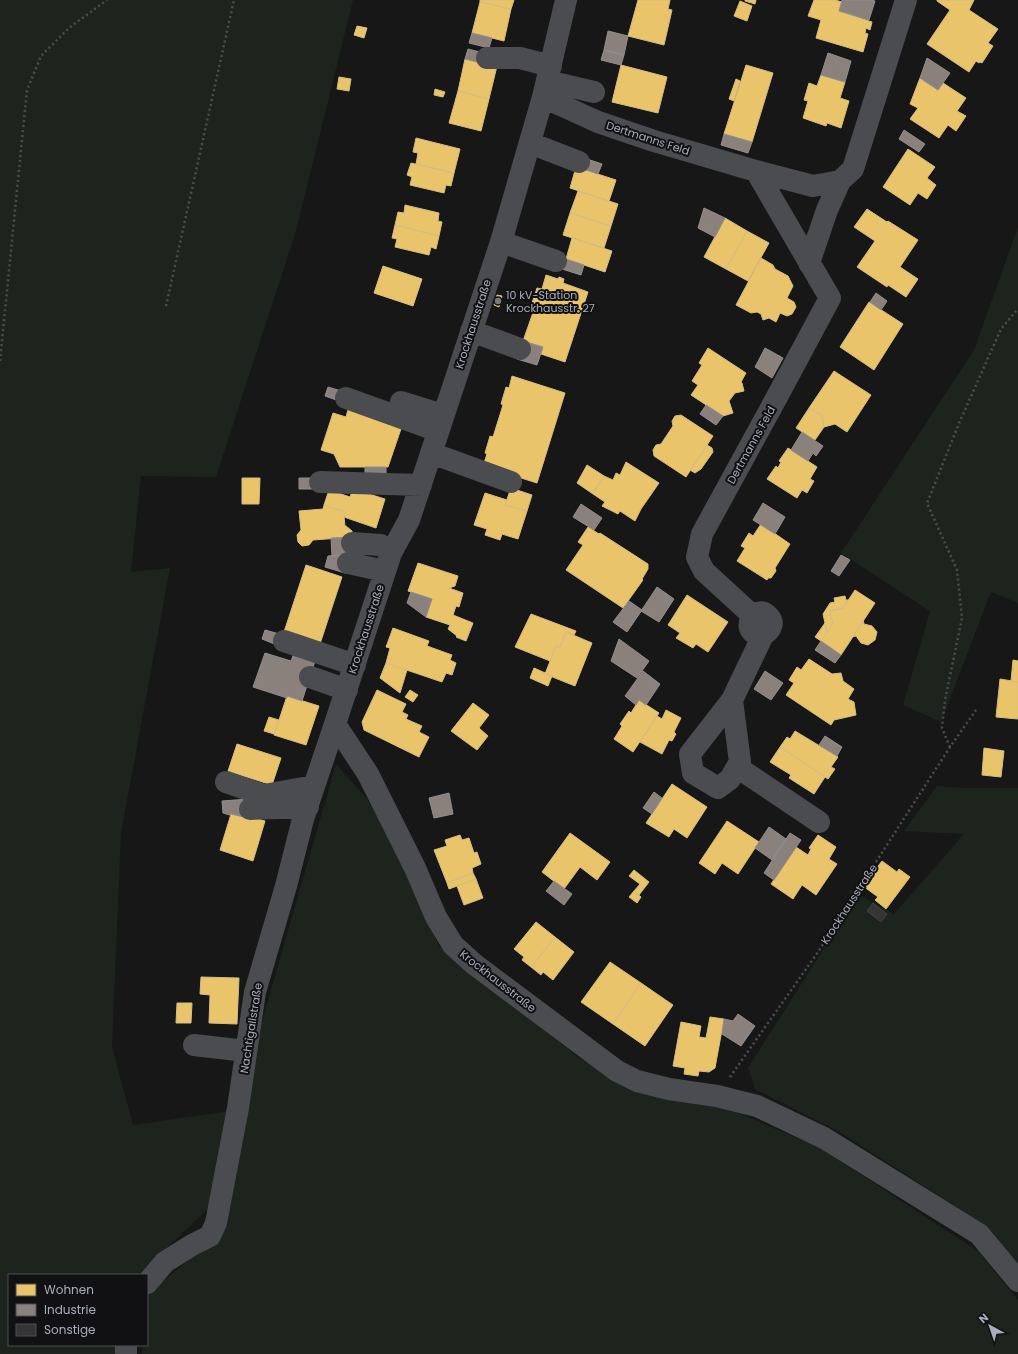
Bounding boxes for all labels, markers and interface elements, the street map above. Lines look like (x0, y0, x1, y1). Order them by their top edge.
street label: Dertmanns Feld (604, 117, 692, 159)
street label: Krockhausstraße (451, 277, 495, 371)
place label: 10 kV-Station Krockhausstr. 27 (506, 287, 595, 316)
marker: 10 kV-Station Krockhausstr. 27 (493, 296, 503, 306)
street label: Dertmanns Feld (723, 403, 779, 487)
street label: Krockhausstraße (344, 582, 388, 676)
street label: Krockhausstraße (817, 861, 881, 947)
street label: Krockhausstraße (456, 946, 540, 1016)
street label: Nachtigallstraße (236, 981, 266, 1074)
legend (8, 1274, 148, 1346)
text: Wohnen (44, 1281, 94, 1298)
text: Industrie (44, 1301, 96, 1318)
north arrow (970, 1306, 1010, 1346)
text: N (975, 1310, 992, 1327)
text: Sonstige (44, 1321, 96, 1338)

